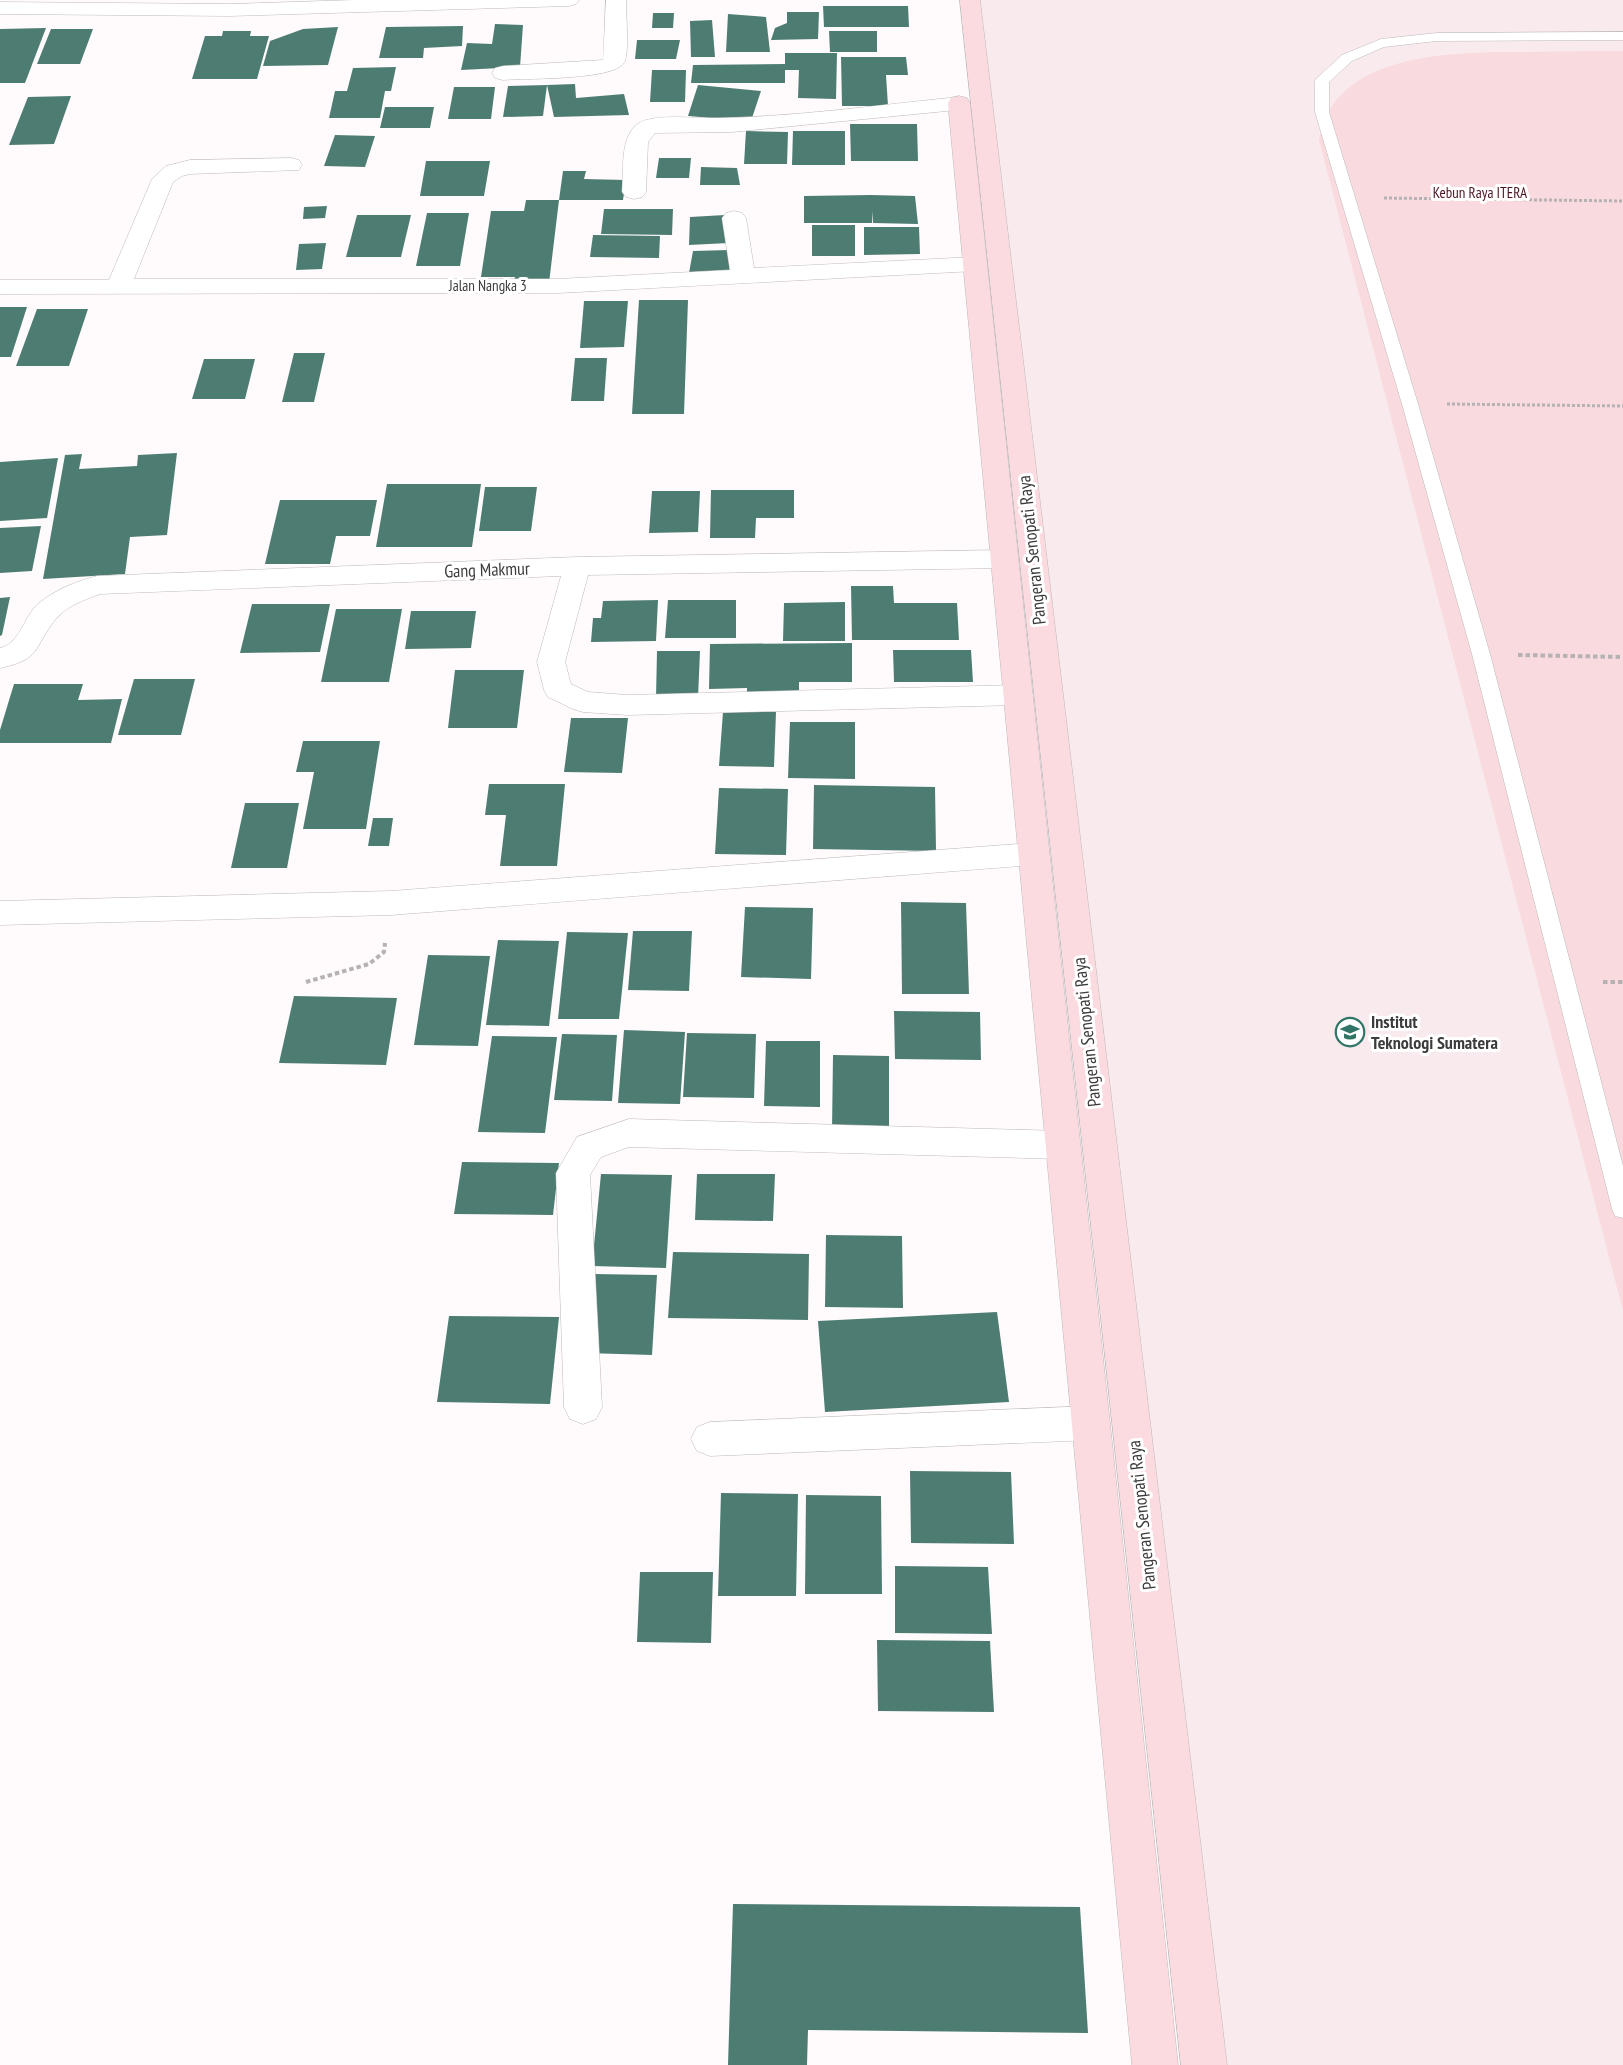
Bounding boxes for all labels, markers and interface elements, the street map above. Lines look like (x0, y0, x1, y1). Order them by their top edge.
park label: Kebun Raya ITERA (1433, 183, 1528, 202)
street label: Jalan Nangka 3 (448, 276, 527, 295)
street label: Pangeran Senopati Raya (1012, 474, 1051, 626)
street label: Gang Makmur (444, 557, 530, 582)
street label: Pangeran Senopati Raya (1067, 956, 1106, 1108)
place label: Institut Teknologi Sumatera (1371, 1010, 1498, 1054)
school or university icon: Institut Teknologi Sumatera (1334, 1016, 1366, 1048)
street label: Pangeran Senopati Raya (1122, 1439, 1161, 1591)

